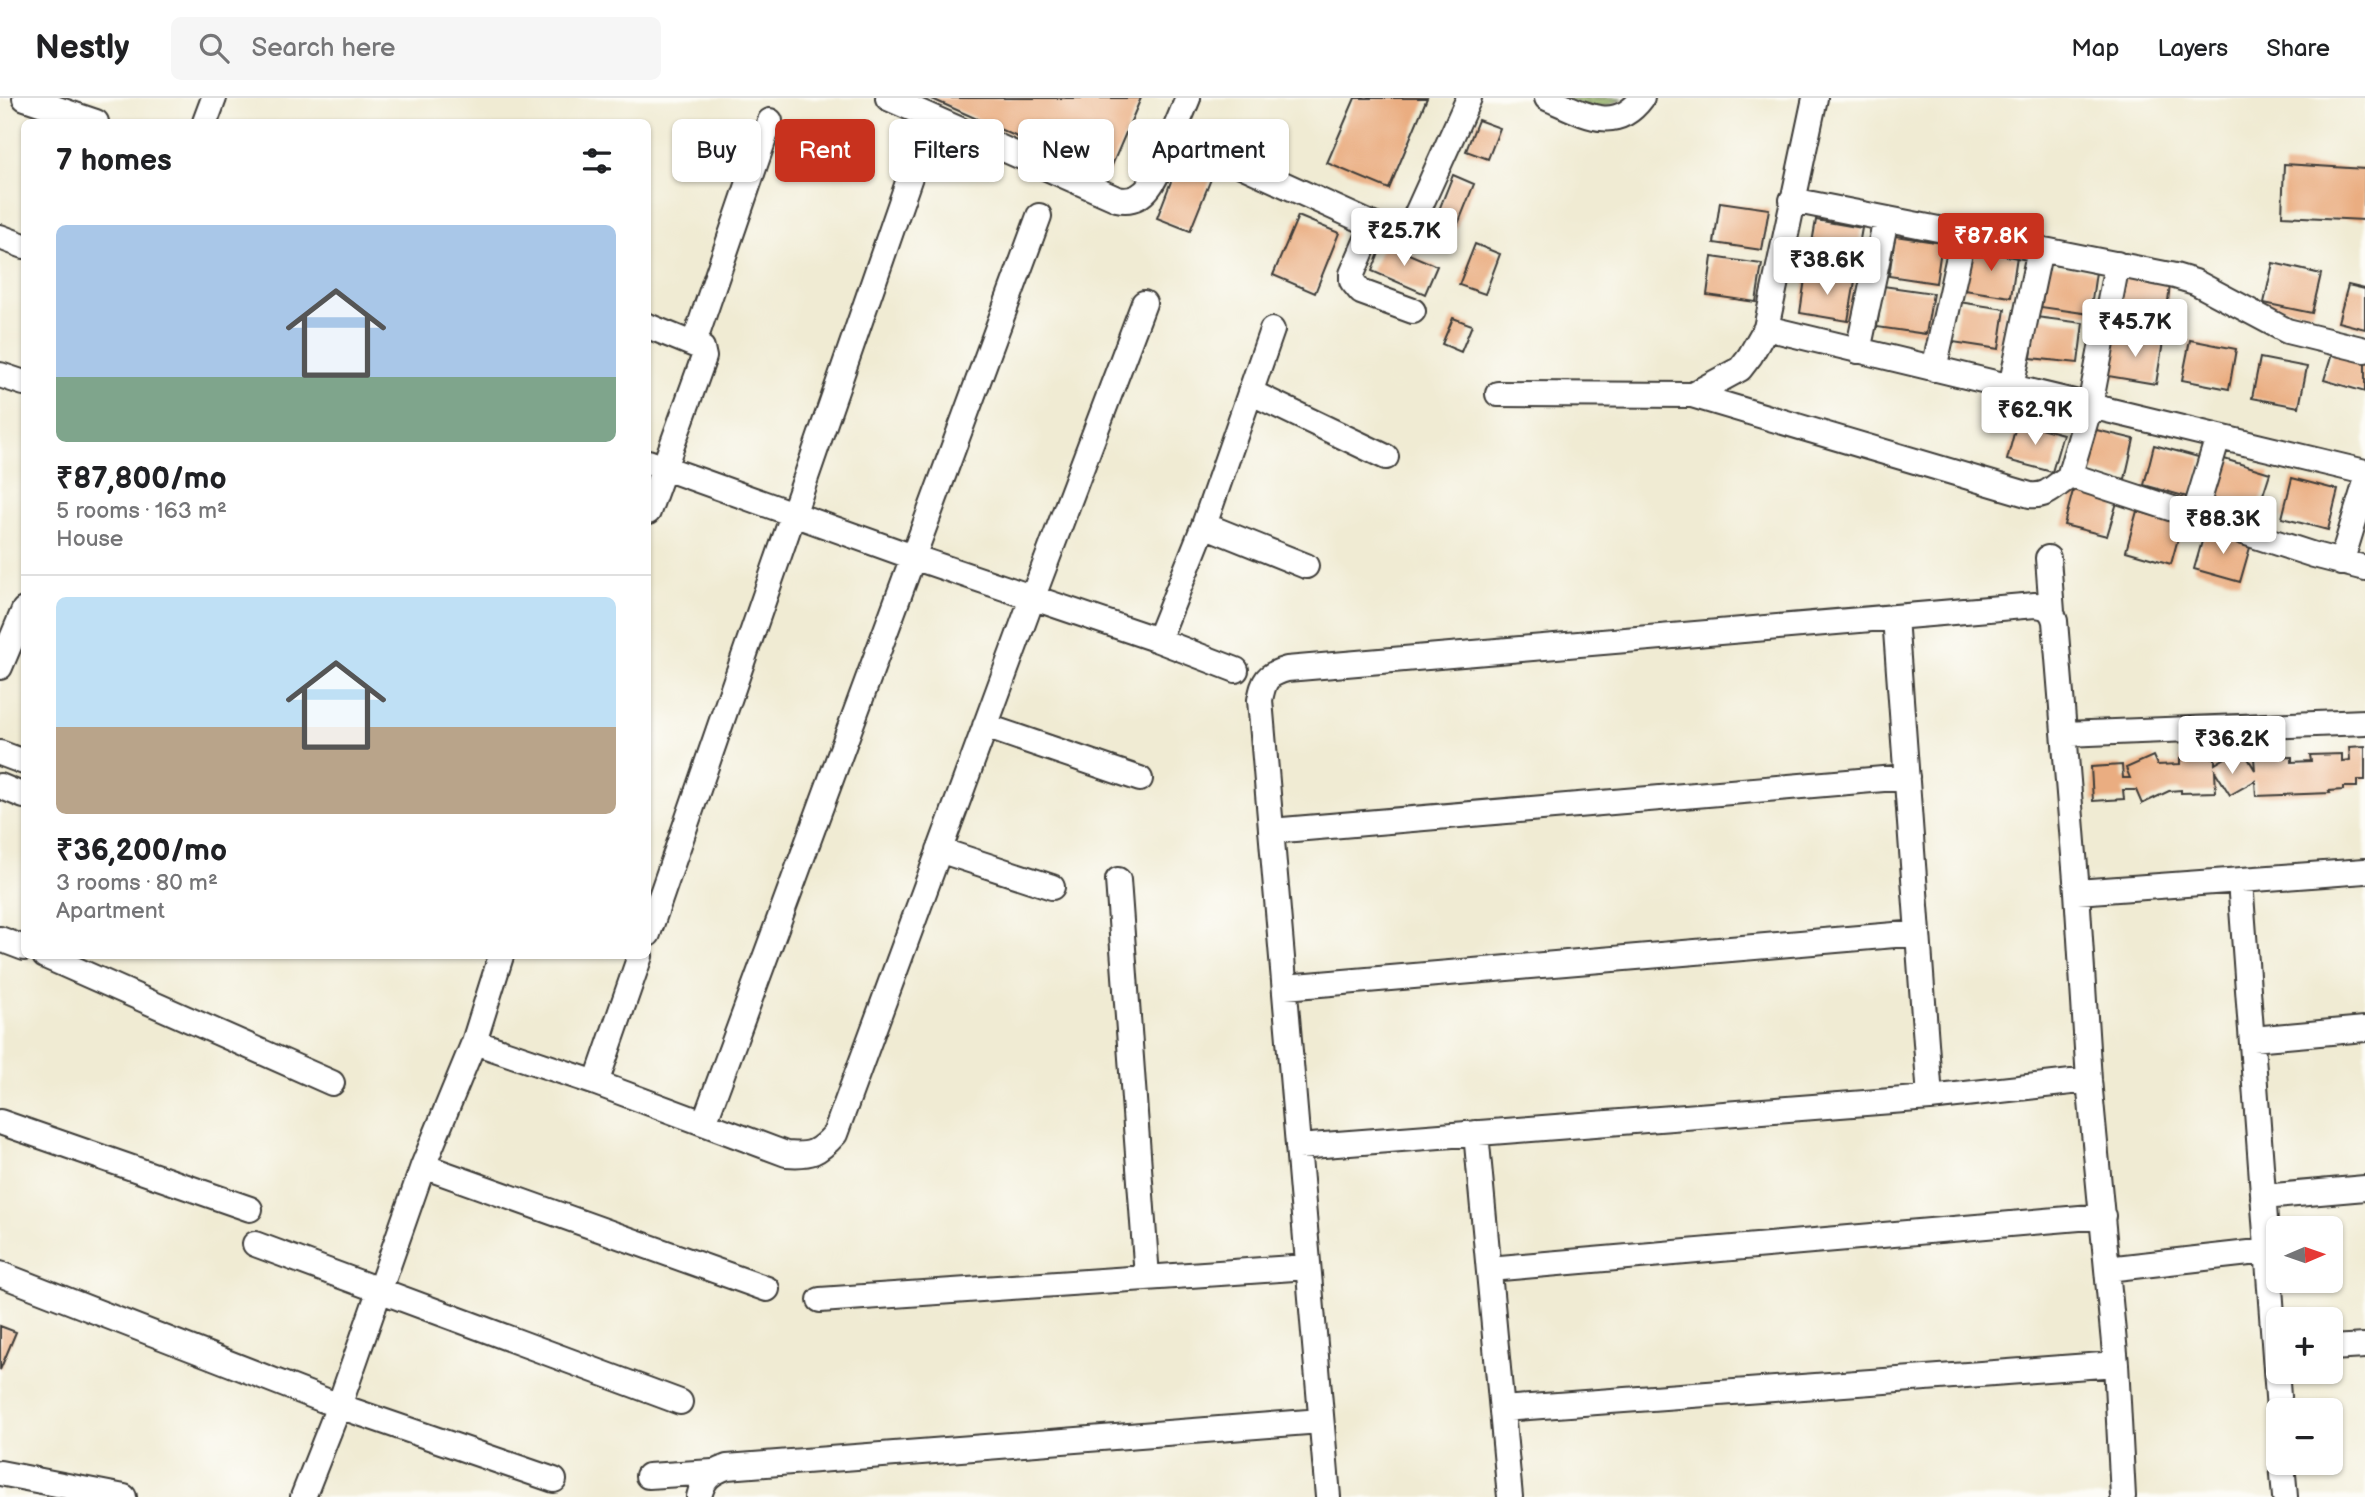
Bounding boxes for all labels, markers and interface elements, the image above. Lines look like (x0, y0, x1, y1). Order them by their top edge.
search box (171, 17, 661, 80)
text: Nestly (35, 28, 129, 68)
icon: search (195, 29, 233, 67)
text: Search here (251, 33, 395, 64)
text: Map (2071, 34, 2119, 63)
text: Layers (2157, 34, 2228, 63)
text: Share (2266, 34, 2330, 63)
chip: Buy (672, 119, 761, 182)
chip: Rent (775, 119, 875, 182)
chip: Filters (889, 119, 1004, 182)
chip: New (1018, 119, 1114, 182)
chip: Apartment (1128, 119, 1289, 182)
icon: filters (578, 142, 616, 180)
text: 7 homes (56, 143, 172, 179)
pin: ₹25.7K (1347, 208, 1461, 268)
pin: ₹87.8K (1934, 214, 2048, 273)
text: ₹25.7K (1367, 217, 1441, 245)
text: ₹87.8K (1954, 222, 2028, 250)
pin: ₹38.6K (1770, 238, 1884, 297)
text: ₹38.6K (1789, 246, 1865, 274)
icon: home (273, 270, 399, 396)
pin: ₹45.7K (2078, 300, 2192, 359)
text: ₹45.7K (2098, 308, 2172, 336)
pin: ₹62.9K (1978, 388, 2092, 447)
text: ₹62.9K (1997, 396, 2073, 424)
text: ₹87,800/mo (56, 461, 227, 497)
pin: ₹88.3K (2166, 496, 2280, 556)
text: 5 rooms · 163 m² (56, 497, 227, 525)
text: ₹88.3K (2186, 505, 2260, 533)
text: House (56, 525, 123, 553)
icon: home (273, 642, 399, 768)
pin: ₹36.2K (2175, 716, 2289, 776)
text: ₹36.2K (2194, 725, 2270, 753)
text: ₹36,200/mo (56, 833, 227, 869)
text: 3 rooms · 80 m² (56, 869, 218, 897)
text: Apartment (56, 897, 165, 925)
north arrow (2266, 1216, 2343, 1293)
map controls (2266, 1216, 2343, 1475)
button: + (2266, 1307, 2343, 1384)
button: − (2266, 1398, 2343, 1475)

